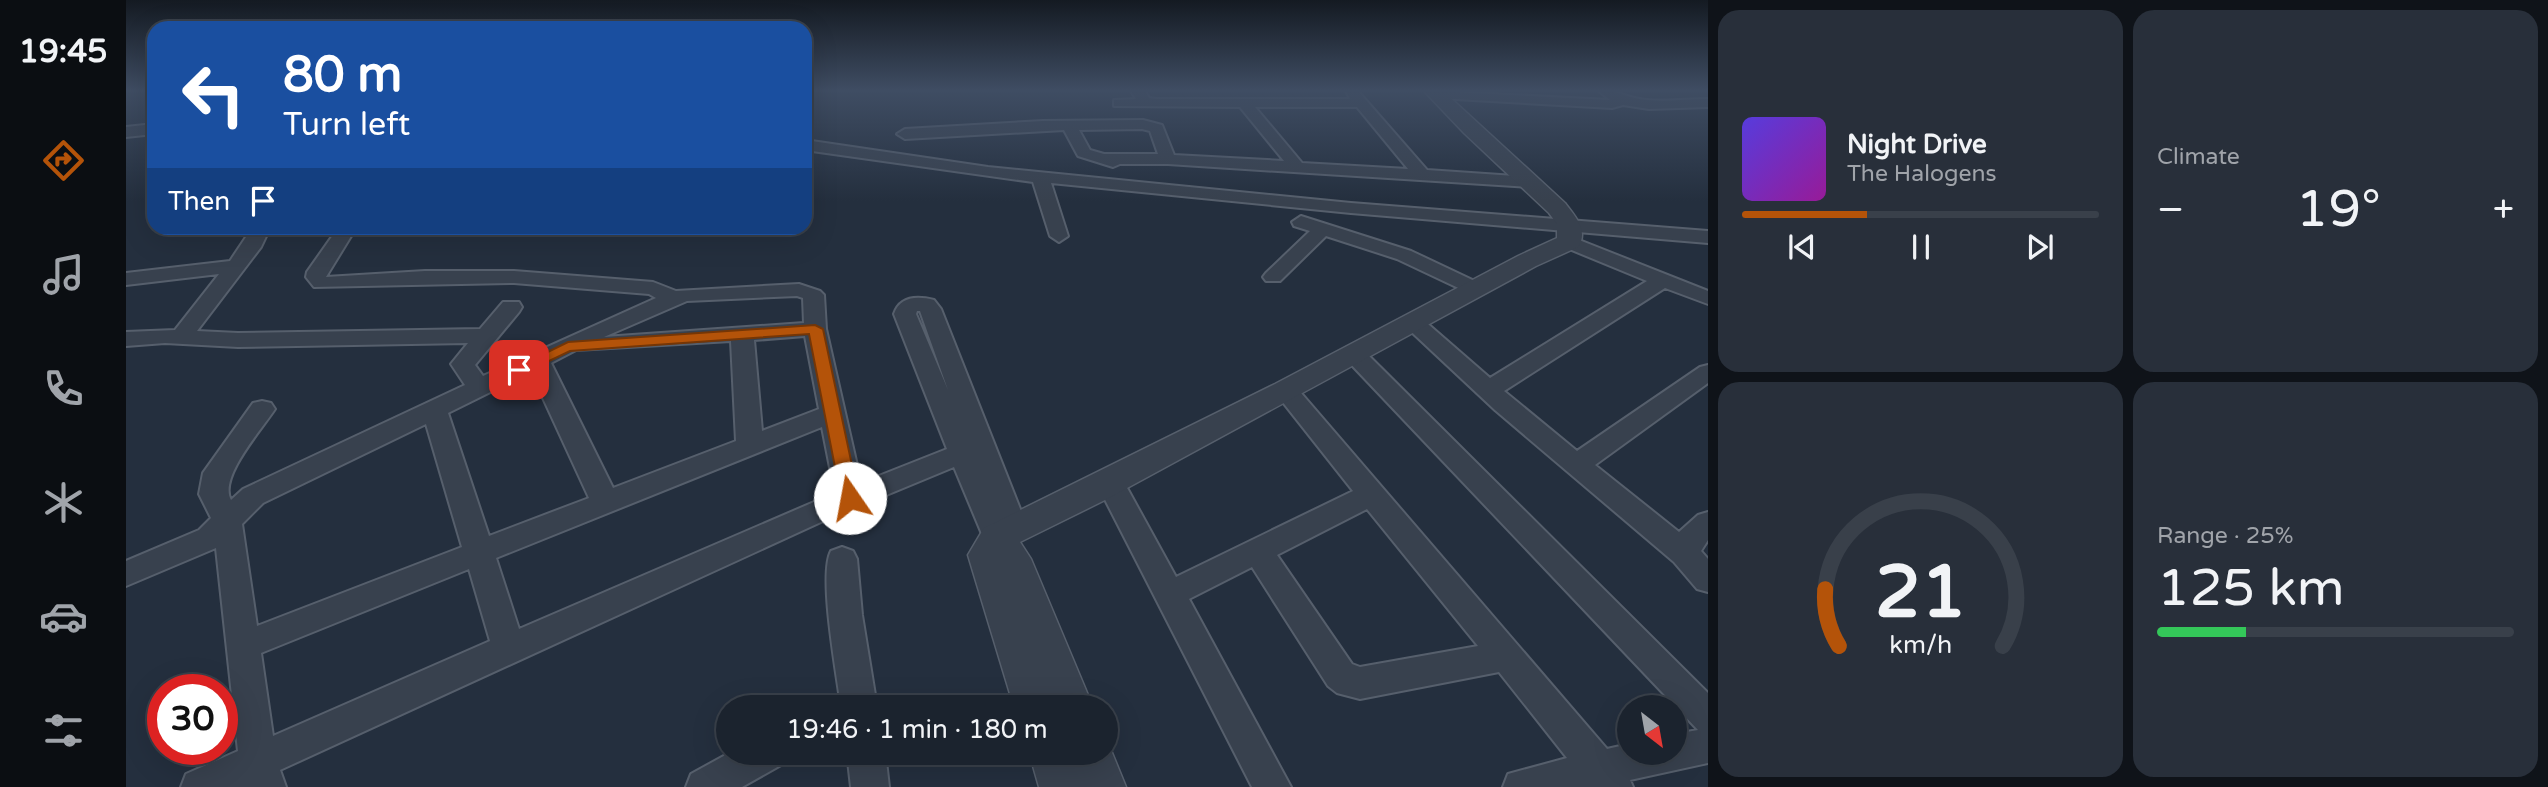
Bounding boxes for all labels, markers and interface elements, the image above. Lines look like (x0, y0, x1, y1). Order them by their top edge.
text: 19:45 (19, 33, 107, 71)
text: 80 m (283, 46, 402, 105)
icon: left (168, 49, 259, 140)
text: Turn left (283, 106, 410, 144)
text: Night Drive (1847, 129, 1987, 160)
icon: directions (39, 136, 88, 185)
text: Climate (2157, 143, 2240, 171)
text: The Halogens (1847, 160, 1996, 188)
text: 19° (2296, 178, 2381, 241)
icon: arrive (244, 182, 282, 220)
text: Then (168, 186, 230, 217)
text: − (2157, 187, 2184, 233)
text: + (2493, 187, 2514, 233)
icon: previous (1783, 228, 1821, 266)
icon: pause (1902, 228, 1940, 266)
icon: next (2021, 228, 2059, 266)
icon: music (39, 250, 88, 299)
pin (489, 340, 549, 400)
icon: arrive (500, 351, 538, 389)
icon: phone (39, 364, 88, 413)
position arrow (813, 461, 887, 535)
icon: climate (39, 478, 88, 527)
text: Range · 25% (2157, 522, 2293, 550)
text: 21 (1875, 549, 1966, 637)
text: 125 km (2157, 557, 2345, 620)
icon: car (39, 592, 88, 641)
text: km/h (1889, 629, 1952, 659)
speed limit sign: 30 (147, 674, 238, 765)
north arrow (1617, 695, 1687, 765)
map controls (1617, 695, 1687, 765)
icon: filters (39, 706, 88, 755)
text: 19:46 · 1 min · 180 m (786, 714, 1048, 745)

